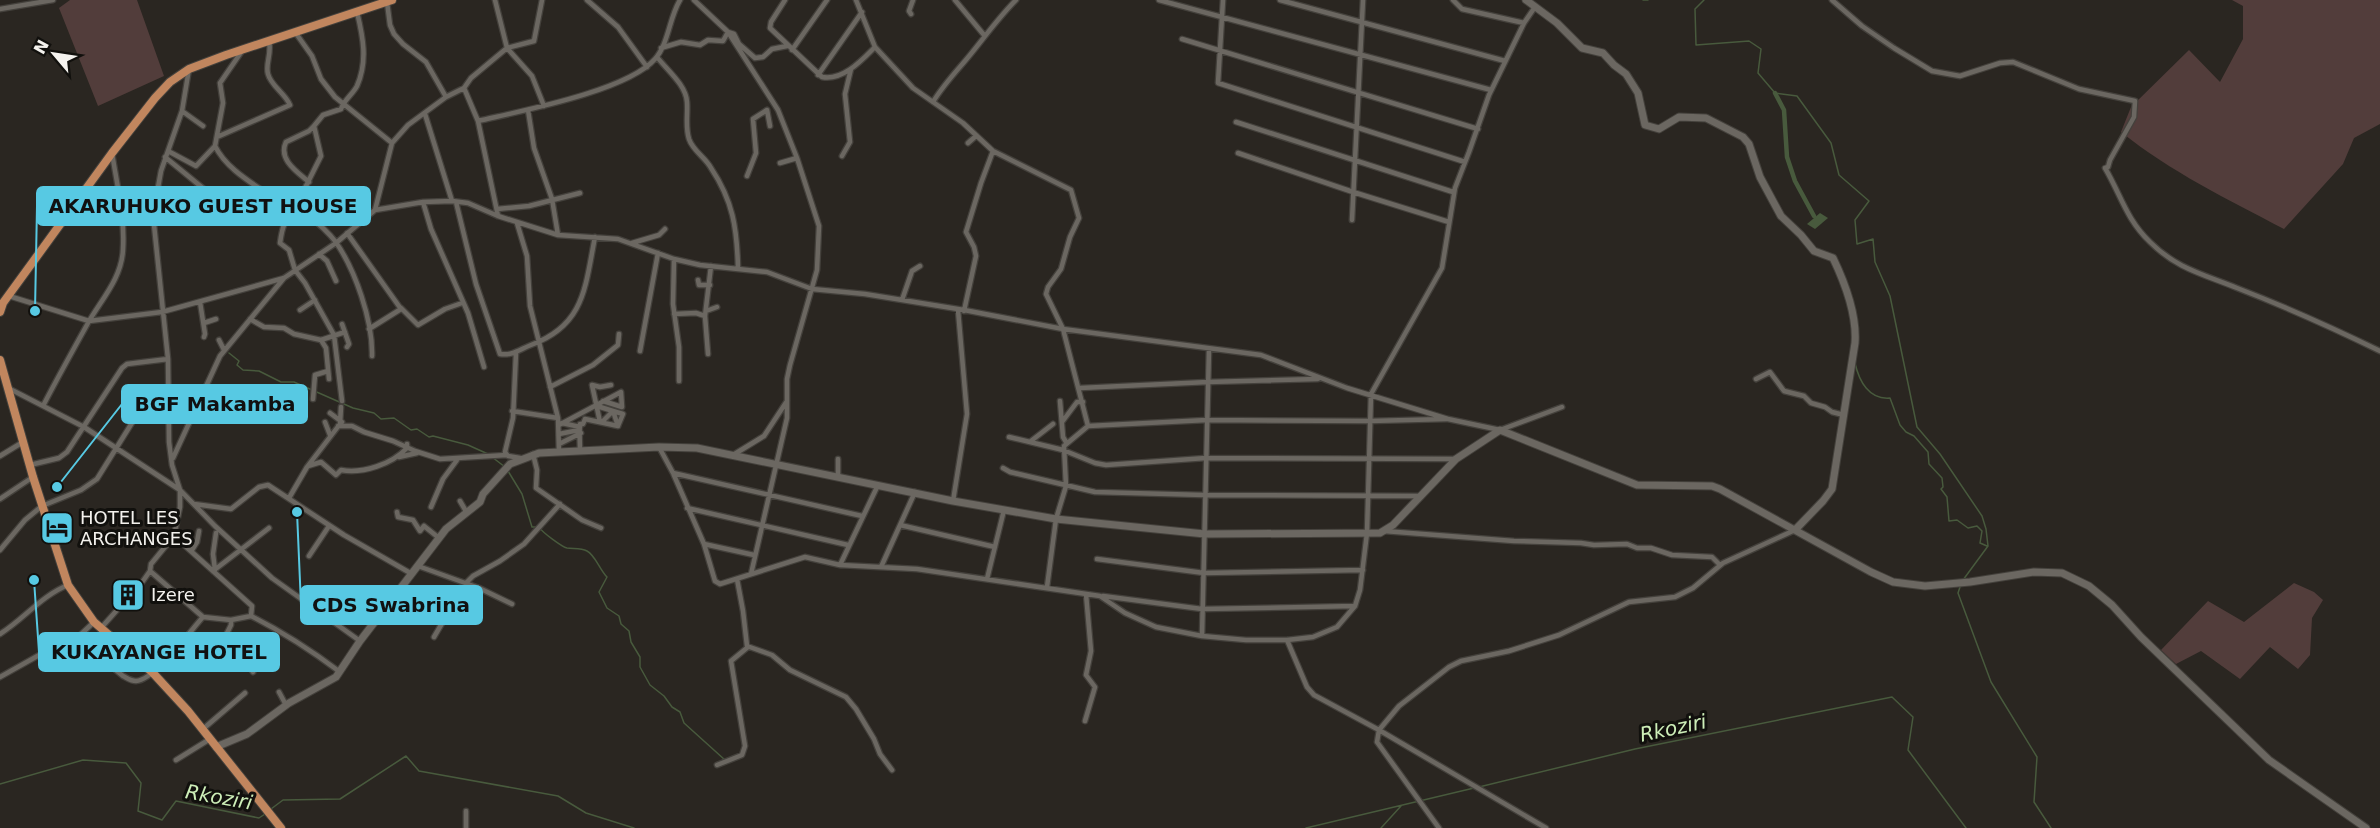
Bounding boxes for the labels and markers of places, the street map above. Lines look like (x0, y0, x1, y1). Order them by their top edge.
callout: AKARUHUKO GUEST HOUSE (37, 187, 370, 225)
callout: BGF Makamba (122, 385, 307, 423)
place label: HOTEL LES ARCHANGES (80, 507, 193, 549)
hotel icon: HOTEL LES ARCHANGES (39, 510, 75, 546)
building icon: Izere (110, 577, 146, 613)
place label: Izere (151, 584, 195, 605)
callout: CDS Swabrina (301, 586, 482, 624)
callout: KUKAYANGE HOTEL (39, 633, 279, 671)

